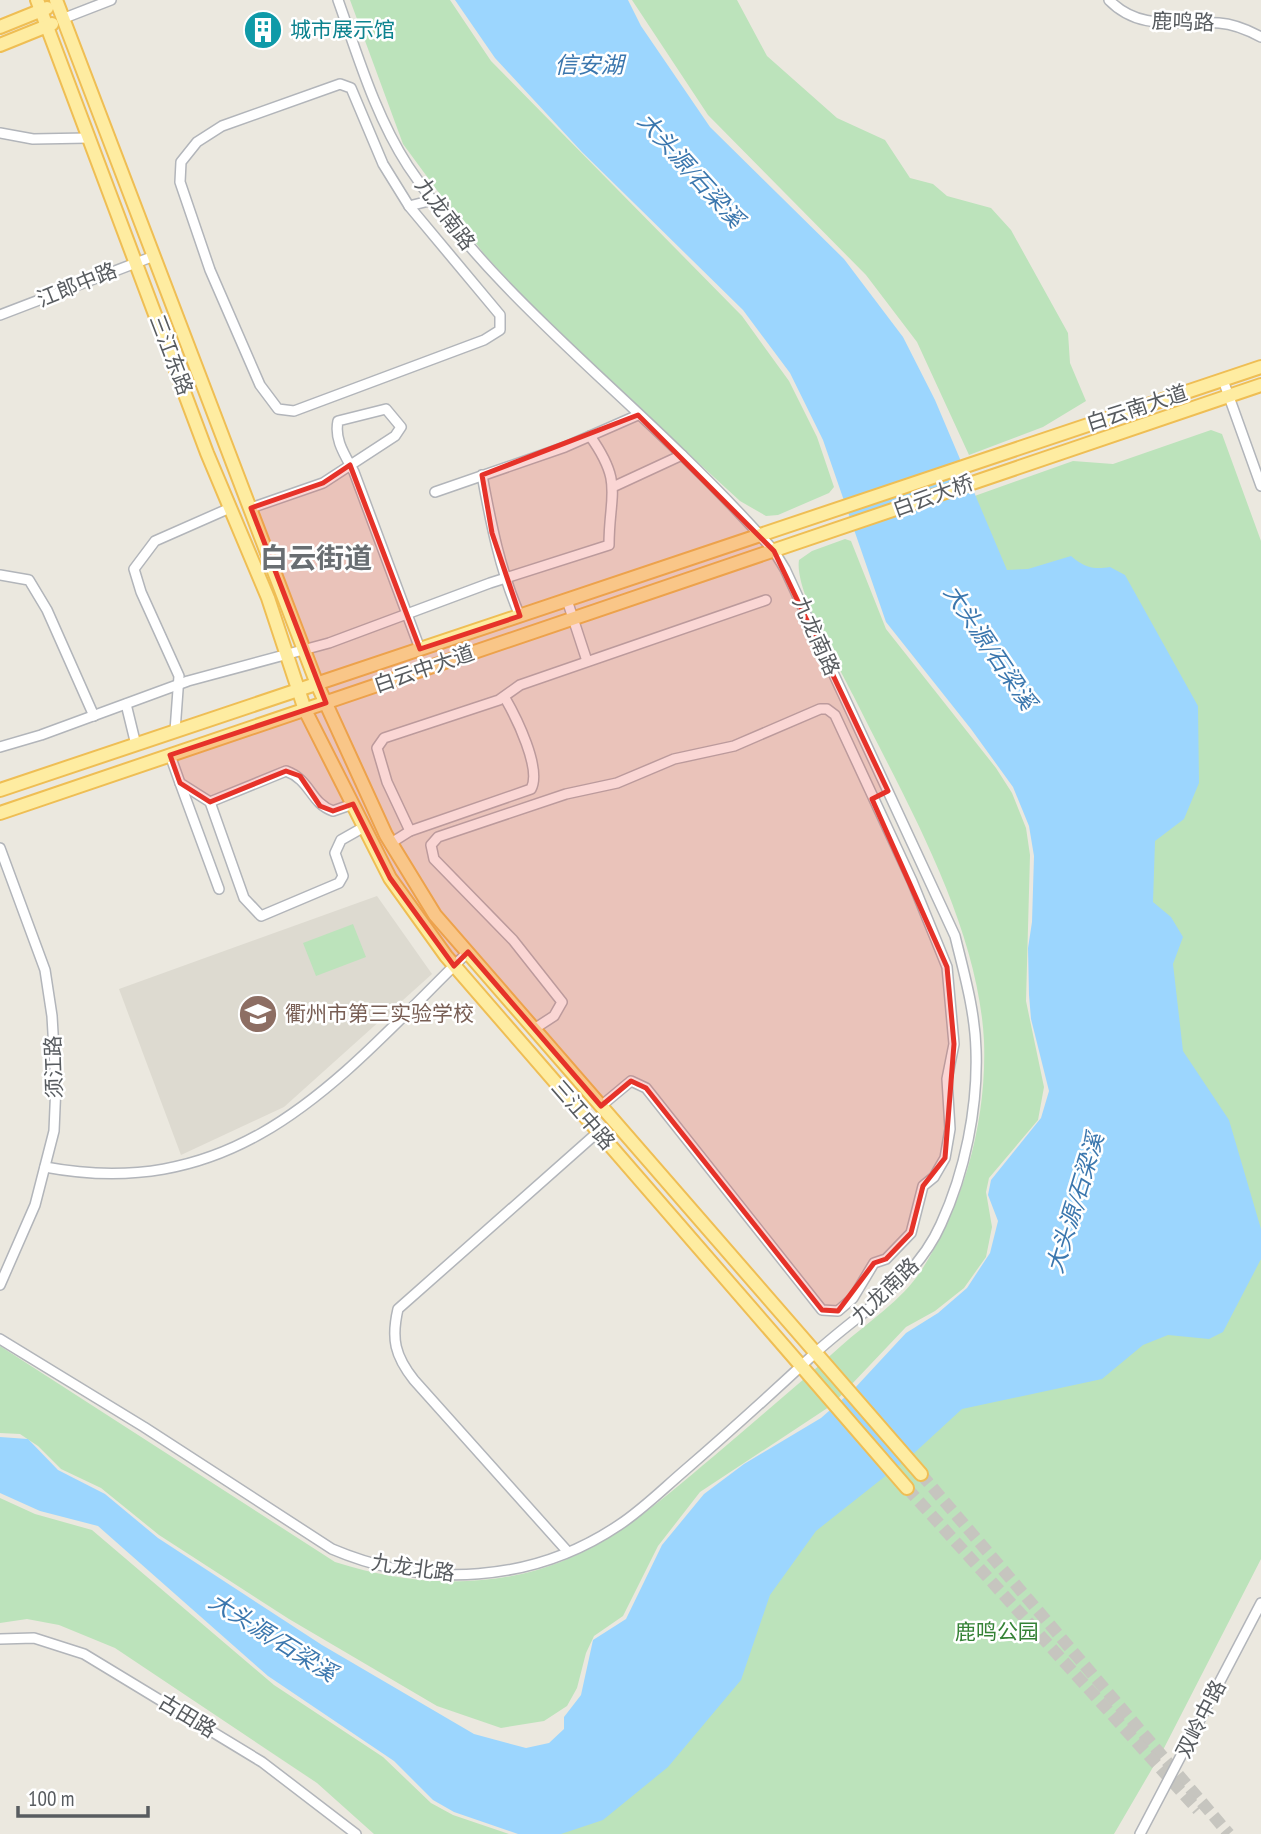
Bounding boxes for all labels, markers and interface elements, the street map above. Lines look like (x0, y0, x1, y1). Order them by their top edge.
street label: 鹿鸣路 (1151, 7, 1215, 36)
building icon: 城市展示馆 (242, 9, 284, 51)
place label: 城市展示馆 (290, 16, 395, 43)
water label: 信安湖 (555, 50, 627, 79)
water label: 大头源/石梁溪 (632, 106, 753, 235)
street label: 九龙南路 (409, 172, 481, 255)
street label: 江郎中路 (33, 256, 121, 313)
street label: 三江东路 (144, 311, 199, 399)
street label: 白云南大道 (1083, 378, 1191, 437)
street label: 白云大桥 (889, 468, 977, 523)
district label: 白云街道 (260, 539, 372, 576)
water label: 大头源/石梁溪 (938, 579, 1045, 717)
street label: 九龙南路 (787, 592, 846, 680)
street label: 白云中大道 (370, 639, 478, 698)
school or university icon: 衢州市第三实验学校 (237, 993, 279, 1035)
place label: 衢州市第三实验学校 (285, 1000, 474, 1027)
street label: 须江路 (39, 1035, 68, 1099)
street label: 三江中路 (546, 1074, 621, 1155)
water label: 大头源/石梁溪 (1039, 1127, 1110, 1276)
street label: 九龙南路 (845, 1252, 924, 1330)
street label: 九龙北路 (370, 1548, 457, 1587)
water label: 大头源/石梁溪 (204, 1586, 345, 1689)
park label: 鹿鸣公园 (955, 1618, 1039, 1645)
street label: 双岭中路 (1169, 1675, 1232, 1762)
street label: 古田路 (153, 1688, 221, 1743)
scale bar (18, 1774, 147, 1818)
text: 100 m (28, 1785, 74, 1812)

